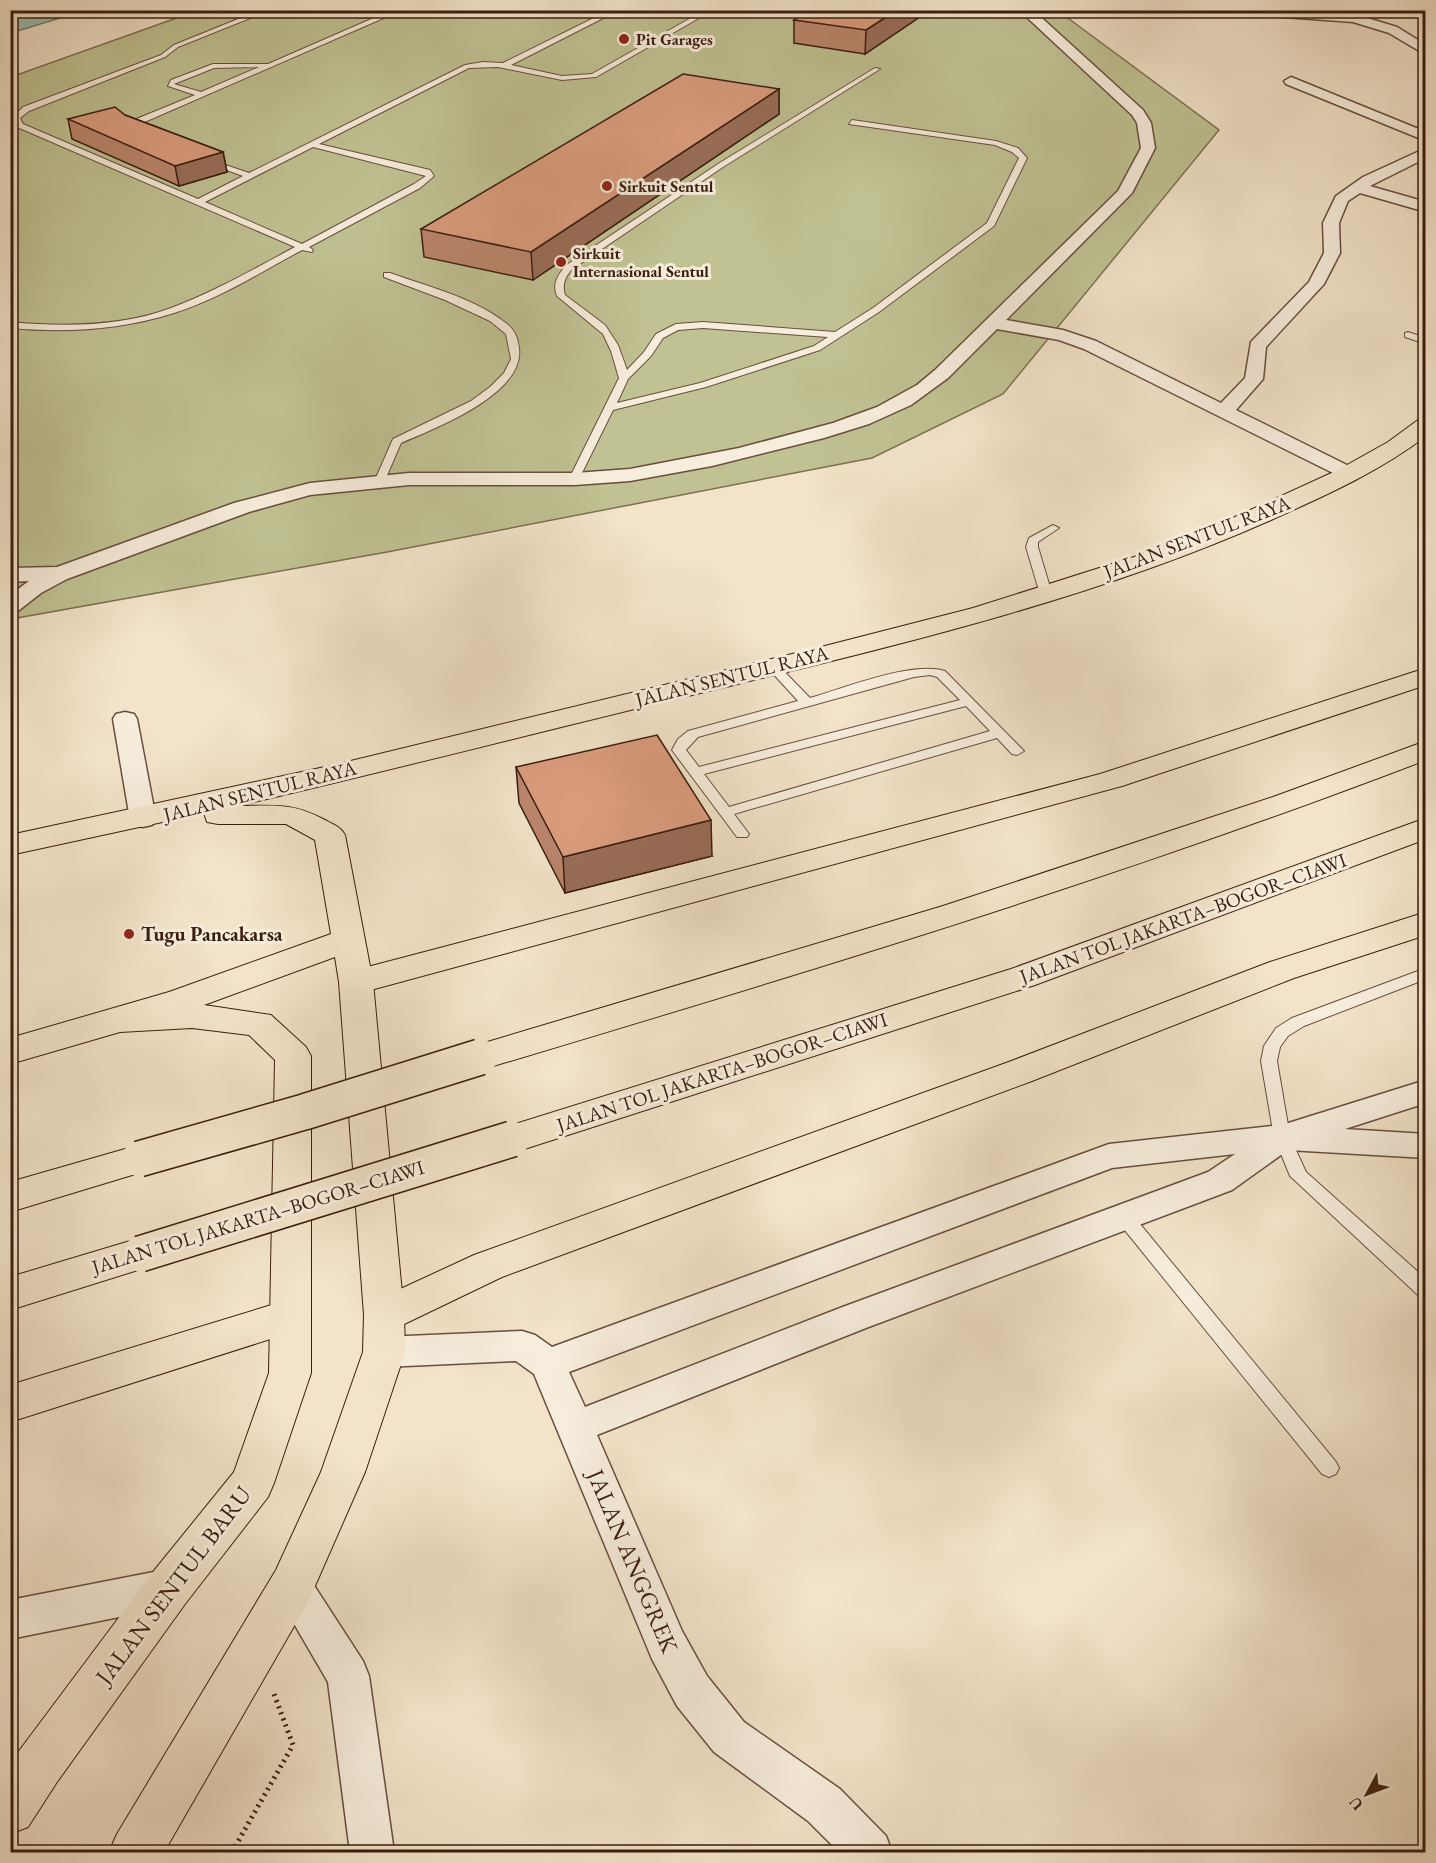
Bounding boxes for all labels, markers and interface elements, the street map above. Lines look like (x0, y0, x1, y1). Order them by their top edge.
place label: Pit Garages (636, 29, 713, 50)
marker: Pit Garages (617, 32, 631, 46)
place label: Sirkuit Sentul (619, 176, 714, 197)
marker: Sirkuit Sentul (600, 179, 614, 193)
place label: Sirkuit Internasional Sentul (573, 243, 709, 282)
marker: Sirkuit Internasional Sentul (554, 255, 568, 269)
street label: JALAN SENTUL RAYA (1098, 489, 1294, 585)
street label: JALAN SENTUL RAYA (631, 639, 831, 713)
street label: JALAN SENTUL RAYA (159, 754, 359, 828)
street label: JALAN TOL JAKARTA–BOGOR–CIAWI (1014, 847, 1350, 990)
place label: Tugu Pancakarsa (141, 921, 283, 947)
marker: Tugu Pancakarsa (122, 927, 136, 941)
street label: JALAN TOL JAKARTA–BOGOR–CIAWI (551, 1006, 891, 1138)
street label: JALAN TOL JAKARTA–BOGOR–CIAWI (87, 1154, 427, 1281)
street label: JALAN ANGGREK (580, 1463, 686, 1658)
street label: JALAN SENTUL BARU (87, 1479, 258, 1692)
north arrow (1337, 1764, 1397, 1824)
text: U (1344, 1792, 1368, 1815)

